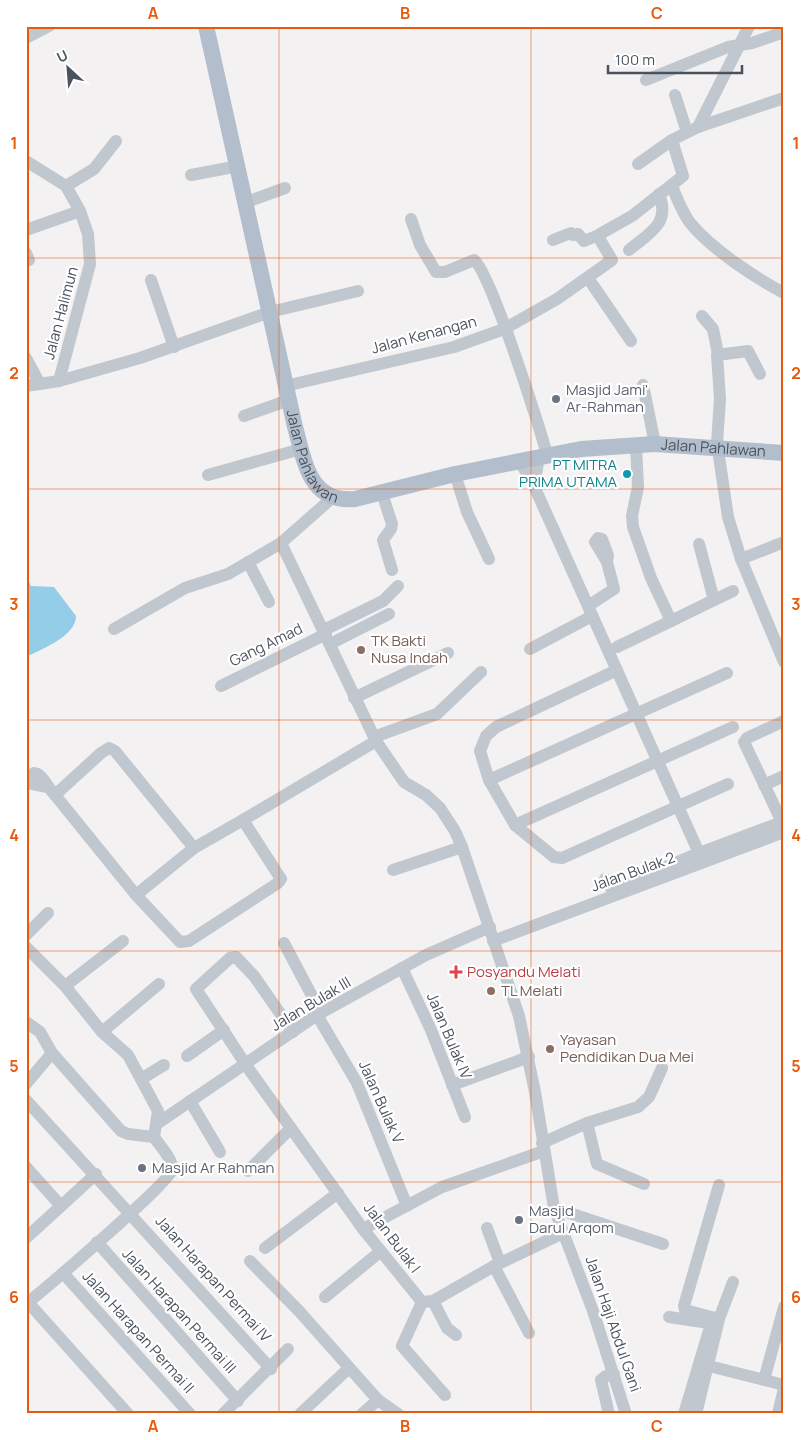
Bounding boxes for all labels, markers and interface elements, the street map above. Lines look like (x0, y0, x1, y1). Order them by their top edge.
text: A (148, 2, 159, 24)
text: B (400, 2, 410, 24)
text: C (651, 2, 663, 24)
north arrow (42, 42, 92, 92)
scale bar (608, 42, 741, 74)
text: U (53, 45, 71, 67)
text: 100 m (615, 49, 655, 70)
text: 1 (10, 132, 18, 154)
text: 1 (792, 132, 800, 154)
street label: Jalan Halimun (38, 264, 83, 362)
street label: Jalan Kenangan (369, 310, 479, 359)
text: 2 (9, 362, 19, 384)
text: 2 (791, 362, 801, 384)
place label: Masjid Jami' Ar-Rahman (566, 379, 648, 417)
marker: Masjid Jami' Ar-Rahman (550, 393, 562, 405)
street label: Jalan Pahlawan (282, 408, 341, 508)
street label: Jalan Pahlawan (660, 433, 767, 462)
place label: PT MITRA PRIMA UTAMA (519, 454, 617, 492)
marker: PT MITRA PRIMA UTAMA (621, 468, 633, 480)
text: 3 (9, 593, 19, 615)
text: 3 (791, 593, 801, 615)
street label: Gang Amad (226, 618, 306, 671)
place label: TK Bakti Nusa Indah (371, 630, 448, 668)
marker: TK Bakti Nusa Indah (355, 644, 367, 656)
text: 4 (9, 824, 19, 846)
text: 4 (791, 824, 801, 846)
street label: Jalan Bulak 2 (588, 847, 678, 896)
place label: Posyandu Melati (467, 961, 581, 982)
marker: Posyandu Melati (449, 965, 463, 979)
street label: Jalan Bulak III (267, 971, 355, 1036)
place label: TL Melati (501, 980, 563, 1001)
marker: TL Melati (485, 985, 497, 997)
street label: Jalan Bulak IV (422, 989, 477, 1082)
place label: Yayasan Pendidikan Dua Mei (560, 1029, 694, 1067)
marker: Yayasan Pendidikan Dua Mei (544, 1043, 556, 1055)
text: 5 (9, 1055, 19, 1077)
text: 5 (791, 1055, 801, 1077)
street label: Jalan Bulak V (354, 1057, 409, 1146)
place label: Masjid Ar Rahman (152, 1157, 275, 1178)
marker: Masjid Ar Rahman (136, 1162, 148, 1174)
street label: Jalan Bulak I (359, 1198, 426, 1277)
place label: Masjid Darul Arqom (529, 1200, 614, 1238)
street label: Jalan Harapan Permai IV (151, 1211, 276, 1346)
marker: Masjid Darul Arqom (513, 1214, 525, 1226)
street label: Jalan Harapan Permai III (118, 1245, 240, 1377)
street label: Jalan Haji Abdul Gani (580, 1253, 647, 1394)
street label: Jalan Harapan Permai II (78, 1267, 198, 1397)
text: 6 (9, 1286, 19, 1308)
text: 6 (791, 1286, 801, 1308)
text: A (148, 1415, 159, 1437)
text: B (400, 1415, 410, 1437)
text: C (651, 1415, 663, 1437)

